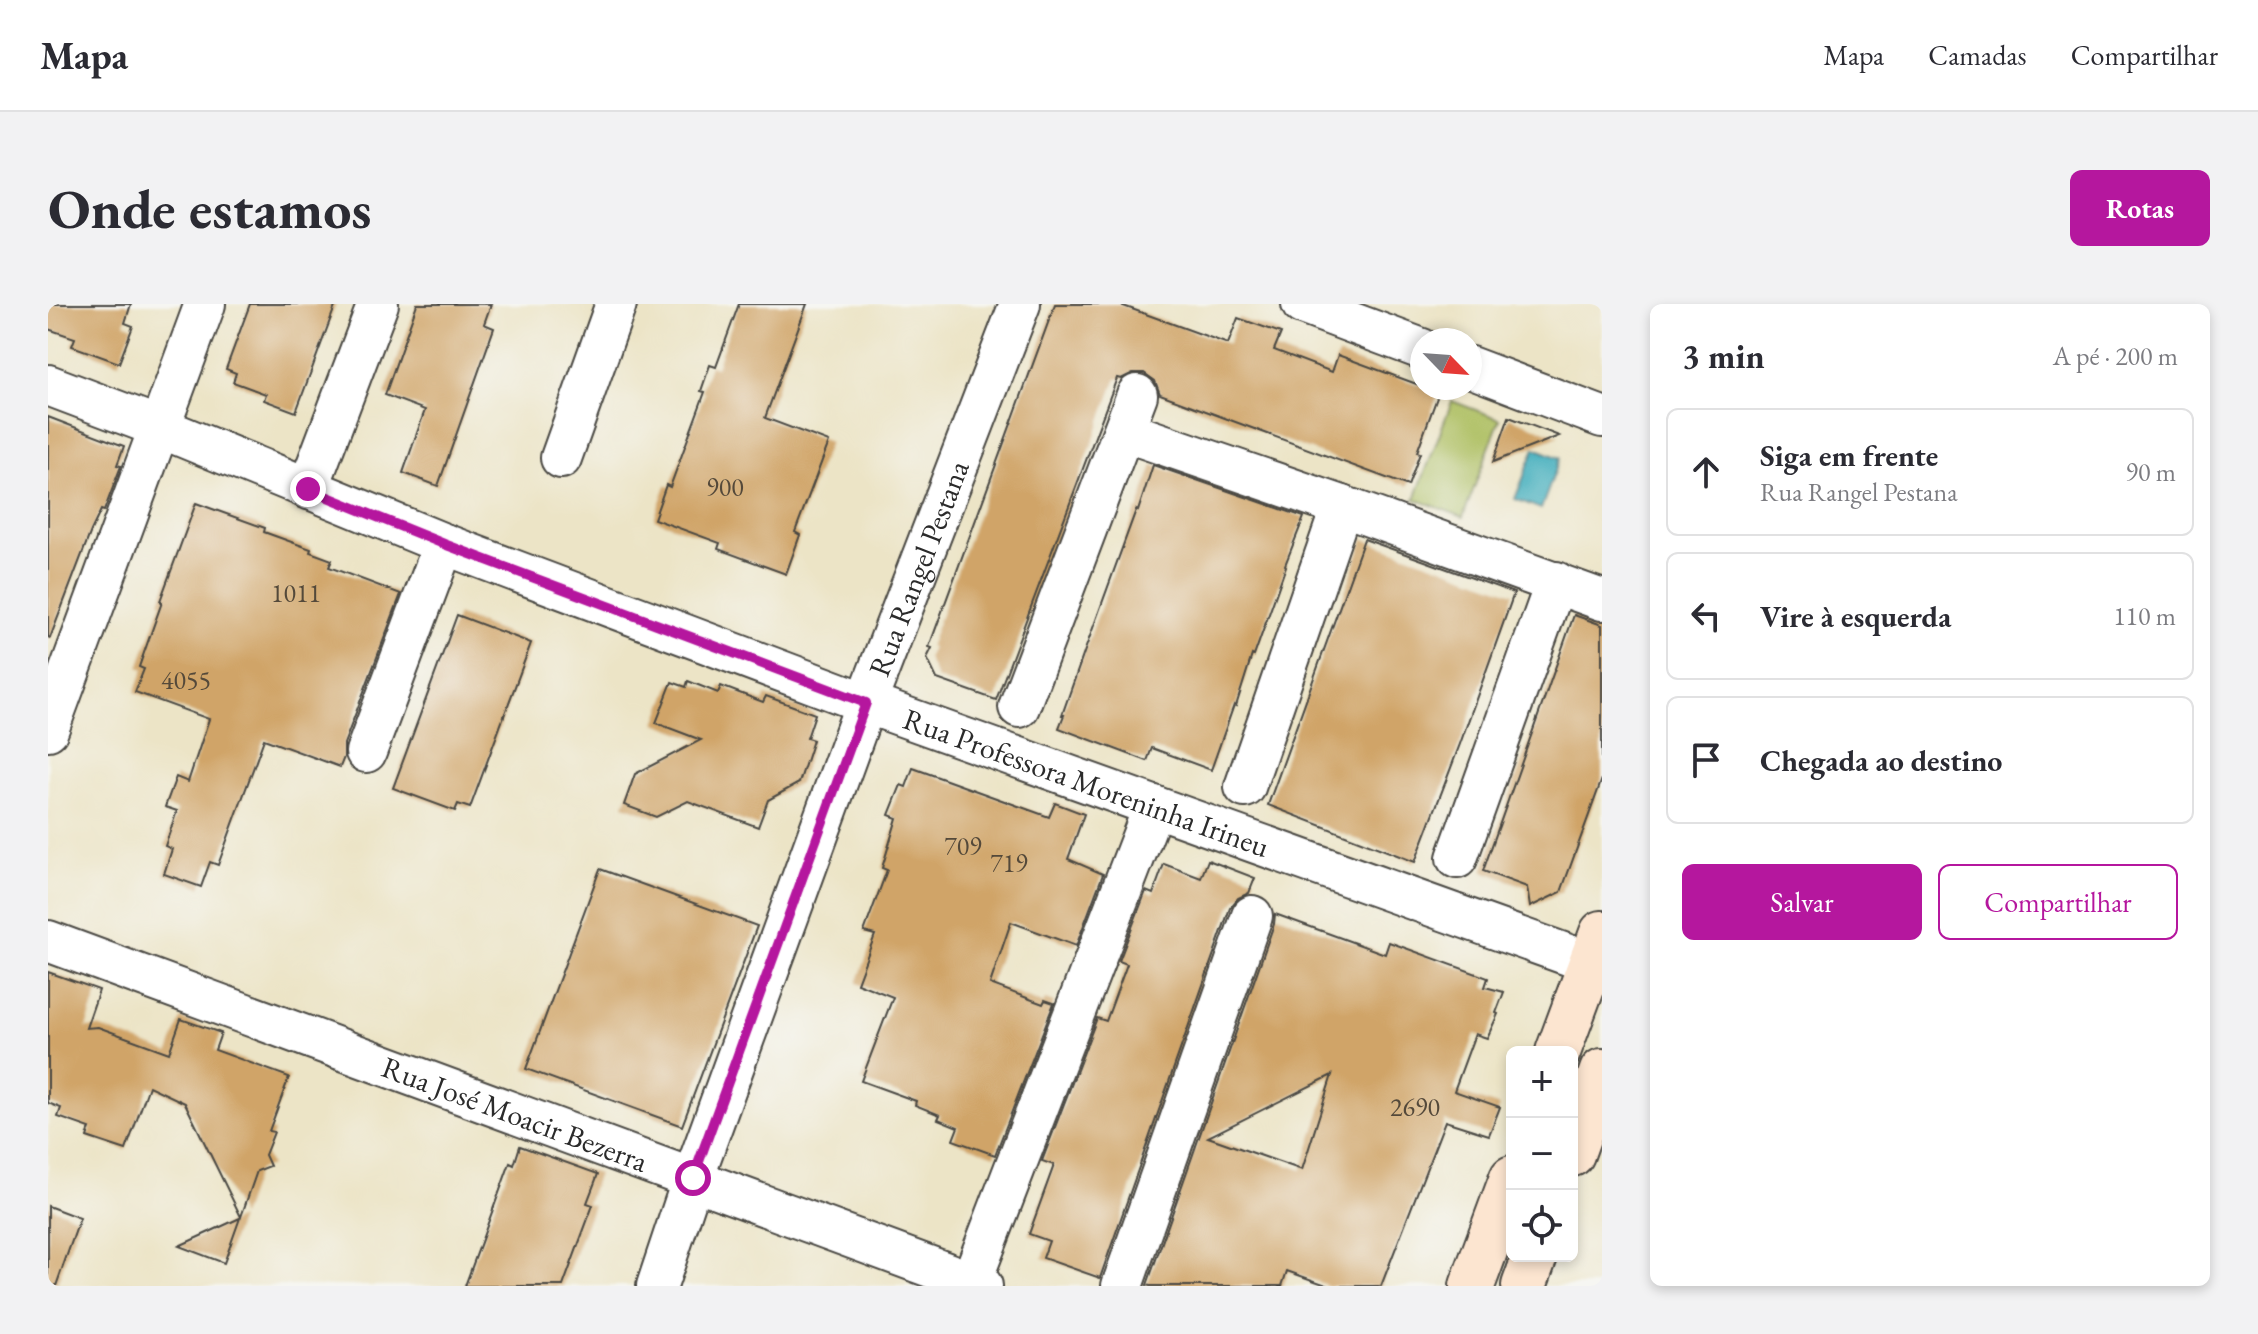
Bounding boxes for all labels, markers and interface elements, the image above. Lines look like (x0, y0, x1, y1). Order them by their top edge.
text: Mapa (40, 31, 128, 80)
text: Mapa (1823, 37, 1884, 73)
text: Camadas (1928, 37, 2027, 73)
text: Compartilhar (2071, 37, 2218, 73)
button: Rotas (2070, 170, 2210, 246)
text: Onde estamos (48, 172, 372, 245)
north arrow (1410, 328, 1482, 400)
text: 3 min (1682, 334, 1765, 378)
text: A pé · 200 m (2053, 339, 2178, 373)
text: Siga em frente (1760, 436, 1938, 475)
icon: ahead (1684, 450, 1728, 494)
street label: Rua Rangel Pestana (859, 455, 977, 681)
text: 90 m (2126, 455, 2176, 489)
house number: 900 (706, 470, 744, 504)
route end (290, 471, 326, 507)
text: Rua Rangel Pestana (1760, 475, 1958, 509)
house number: 1011 (271, 576, 321, 610)
icon: left (1684, 594, 1728, 638)
text: Vire à esquerda (1760, 597, 1951, 636)
text: 110 m (2113, 599, 2176, 633)
house number: 4055 (161, 663, 211, 697)
street label: Rua Professora Moreninha Irineu (898, 699, 1275, 866)
icon: arrive (1684, 738, 1728, 782)
text: Chegada ao destino (1760, 741, 2002, 780)
house number: 709 (944, 829, 982, 863)
house number: 719 (990, 846, 1028, 880)
button: Salvar (1682, 864, 1922, 940)
button: Compartilhar (1938, 864, 2178, 940)
map controls (1506, 1046, 1578, 1262)
button: + (1506, 1046, 1578, 1118)
street label: Rua José Moacir Bezerra (377, 1047, 653, 1180)
house number: 2690 (1390, 1090, 1440, 1124)
button: − (1506, 1118, 1578, 1190)
route start (675, 1160, 711, 1196)
button: locate (1506, 1190, 1578, 1262)

